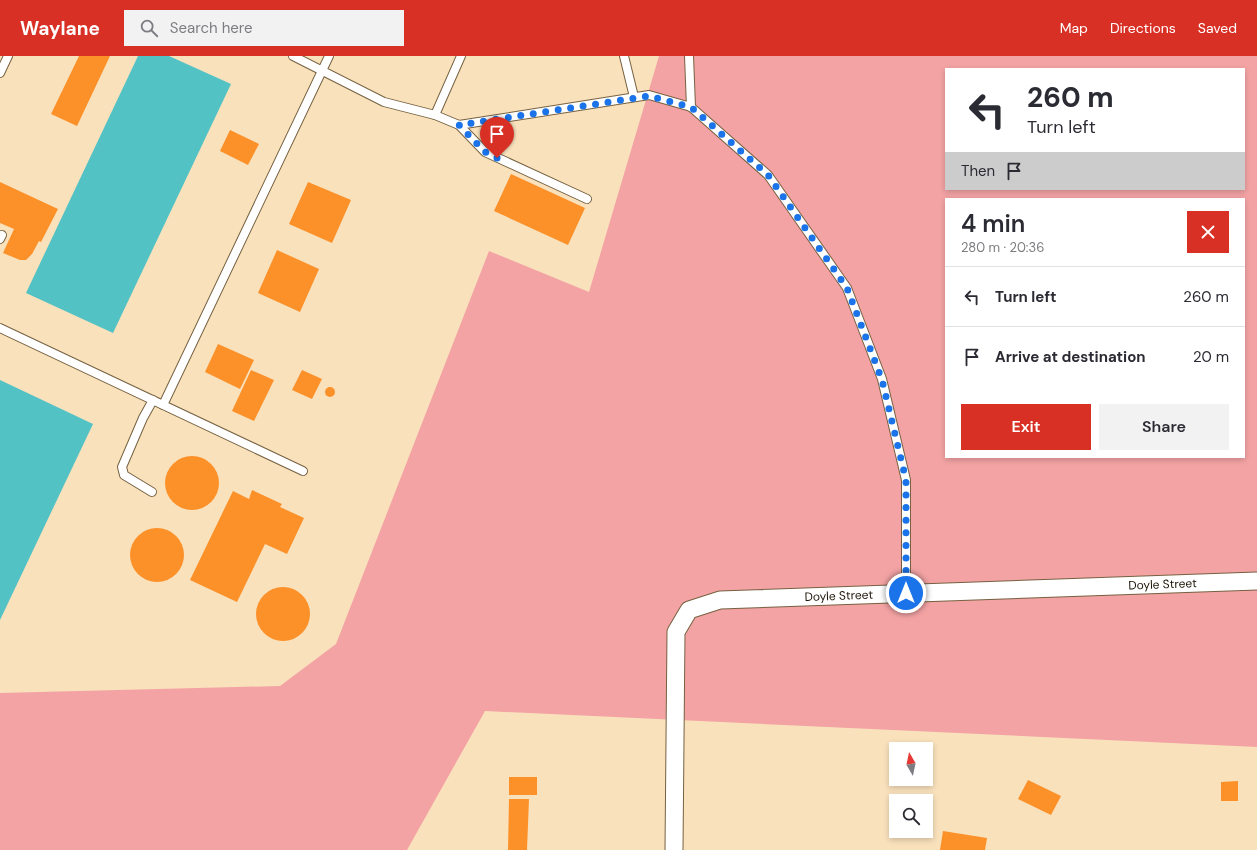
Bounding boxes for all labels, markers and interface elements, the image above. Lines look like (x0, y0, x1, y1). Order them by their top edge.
search box (124, 10, 404, 46)
text: Waylane (20, 16, 100, 41)
icon: search (138, 17, 160, 39)
text: Search here (170, 18, 253, 38)
text: Map (1060, 19, 1088, 37)
text: Directions (1110, 19, 1176, 37)
text: Saved (1198, 19, 1237, 37)
text: 260 m (1027, 79, 1114, 116)
icon: left (961, 84, 1013, 136)
text: Turn left (1027, 115, 1096, 139)
pin (480, 117, 514, 158)
icon: arrive (486, 123, 508, 145)
icon: arrive (1003, 160, 1025, 182)
text: Then (961, 161, 995, 181)
text: 4 min (961, 208, 1025, 239)
button: close (1187, 211, 1229, 253)
text: 280 m · 20:36 (961, 239, 1044, 256)
icon: left (961, 286, 983, 308)
text: Turn left (995, 287, 1056, 307)
text: 260 m (1183, 287, 1229, 307)
icon: arrive (961, 346, 983, 368)
text: Arrive at destination (995, 347, 1146, 367)
text: 20 m (1193, 347, 1229, 367)
button: Exit (961, 404, 1091, 450)
button: Share (1099, 404, 1229, 450)
position arrow (885, 572, 927, 614)
street label: Doyle Street (1128, 575, 1197, 594)
street label: Doyle Street (804, 587, 874, 605)
north arrow (889, 742, 933, 786)
map controls (889, 742, 933, 838)
button: search (889, 794, 933, 838)

